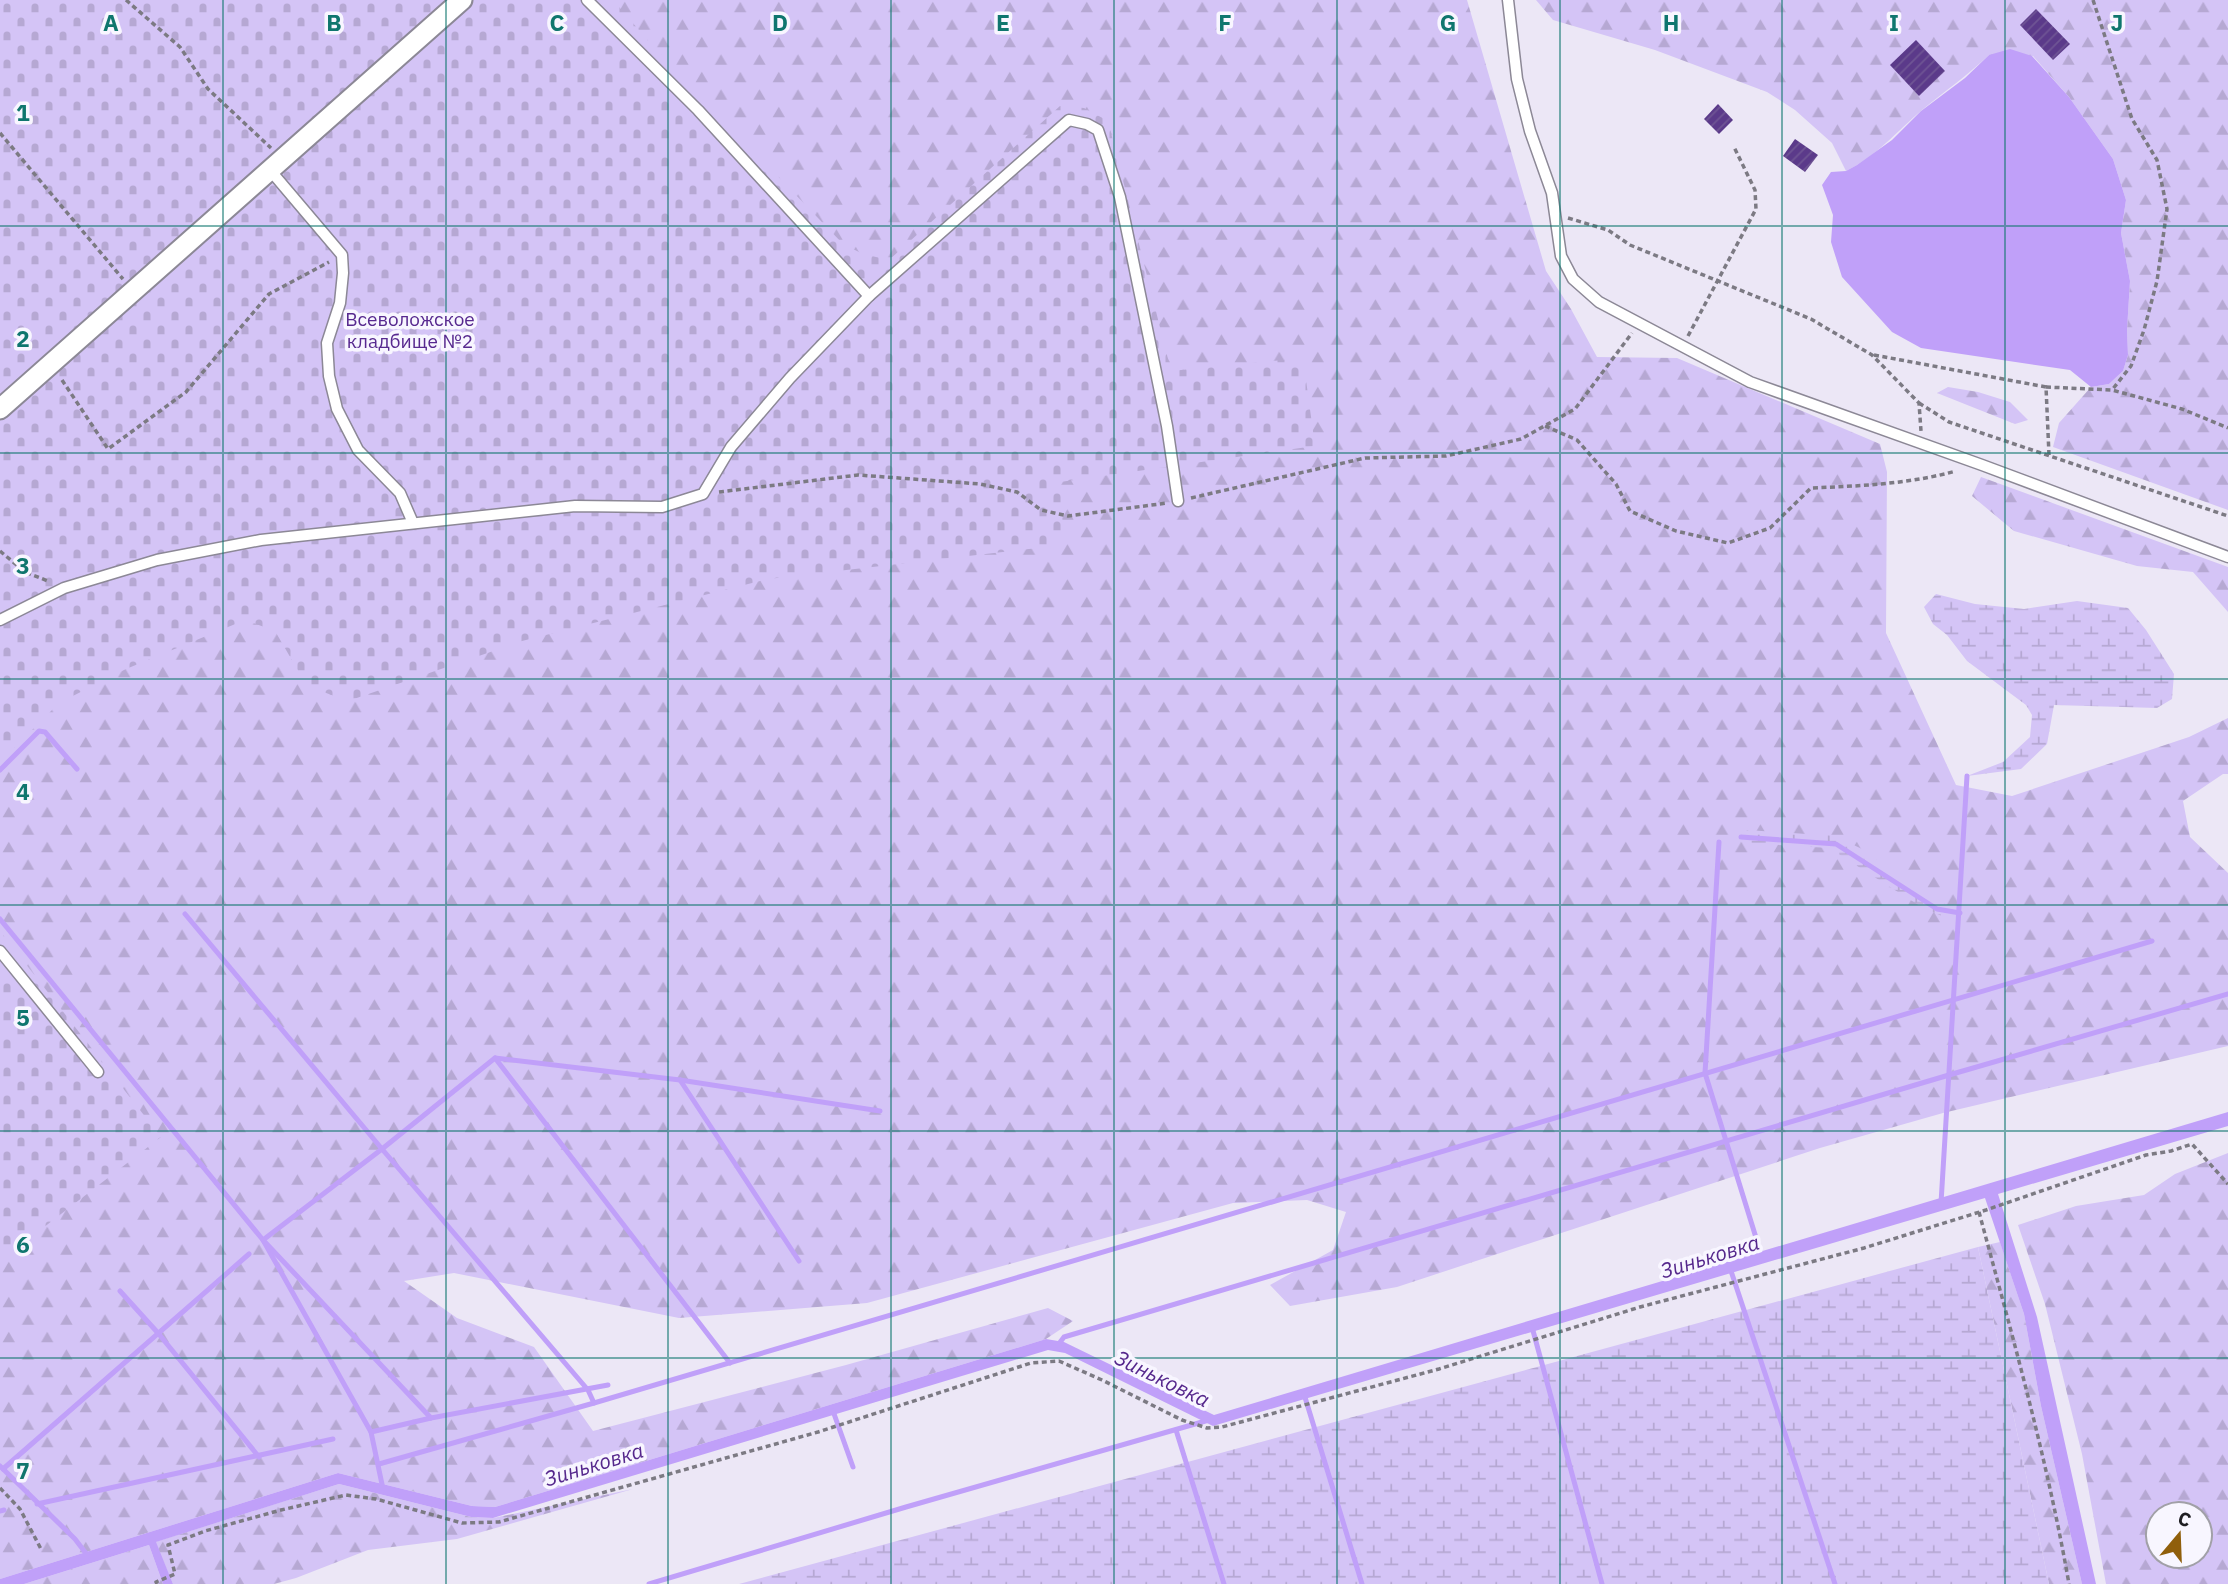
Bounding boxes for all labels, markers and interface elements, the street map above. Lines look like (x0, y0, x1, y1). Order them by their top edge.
text: A (103, 7, 119, 37)
text: B (326, 7, 342, 37)
text: C (550, 7, 565, 37)
text: D (772, 7, 788, 37)
text: E (996, 7, 1010, 37)
text: F (1218, 7, 1232, 37)
text: G (1440, 7, 1456, 37)
text: H (1663, 7, 1679, 37)
text: I (1889, 7, 1899, 37)
text: J (2111, 7, 2123, 37)
text: 1 (16, 97, 30, 127)
park label: Всеволожское кладбище №2 (345, 307, 475, 353)
text: 2 (16, 323, 30, 353)
text: 3 (16, 550, 30, 580)
text: 4 (16, 776, 30, 806)
text: 5 (16, 1002, 30, 1032)
water label: Зиньковка (1657, 1228, 1763, 1284)
text: 6 (16, 1229, 30, 1259)
water label: Зиньковка (1110, 1343, 1215, 1413)
water label: Зиньковка (541, 1436, 647, 1492)
text: 7 (16, 1455, 30, 1485)
north arrow (2144, 1500, 2214, 1570)
text: С (2175, 1506, 2194, 1532)

